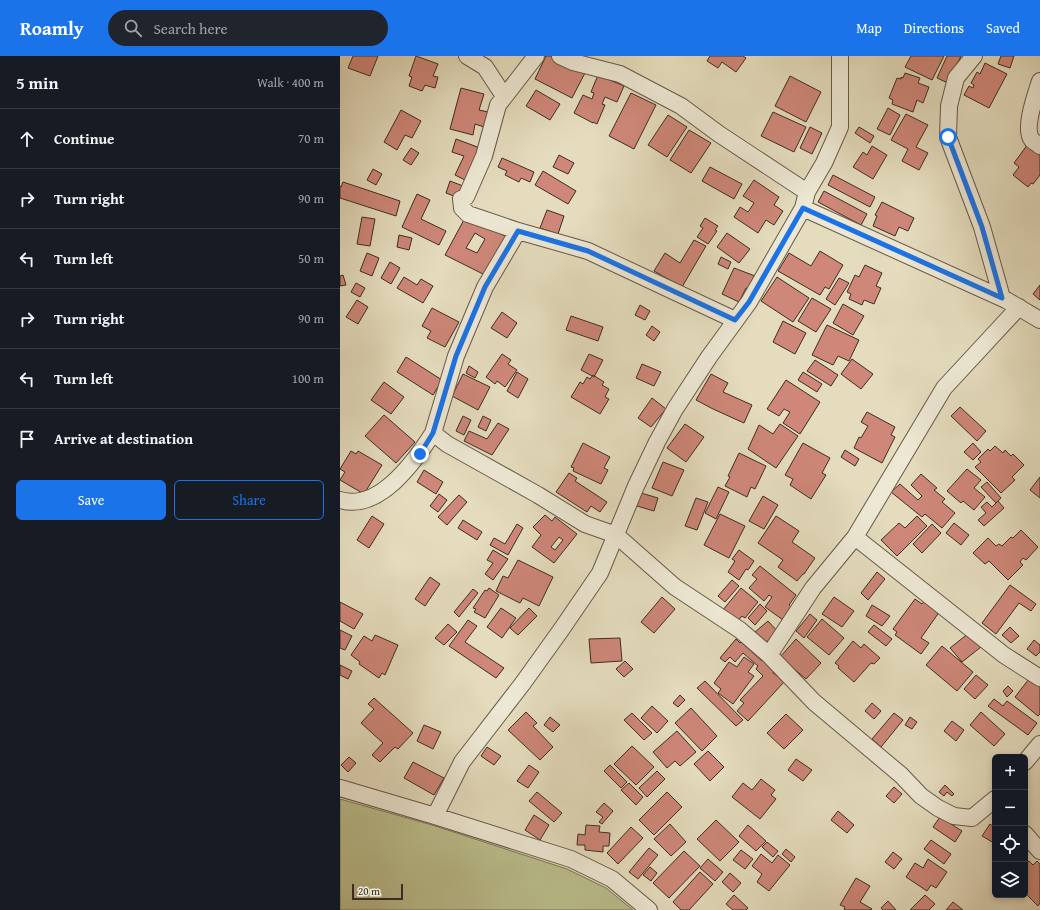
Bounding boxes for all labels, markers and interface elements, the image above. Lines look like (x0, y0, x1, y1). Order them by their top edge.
search box (108, 10, 388, 46)
text: Roamly (20, 14, 84, 42)
icon: search (122, 17, 144, 39)
text: Search here (154, 18, 228, 39)
text: Map (856, 18, 882, 38)
text: Directions (904, 18, 964, 38)
text: Saved (986, 18, 1020, 38)
text: 5 min (16, 70, 58, 95)
text: Walk · 400 m (257, 73, 324, 92)
icon: ahead (16, 128, 38, 150)
text: Continue (54, 128, 115, 149)
route start (939, 128, 957, 146)
text: 70 m (298, 129, 324, 148)
icon: right (16, 188, 38, 210)
text: Turn right (54, 188, 125, 209)
text: 90 m (298, 189, 324, 208)
icon: left (16, 248, 38, 270)
text: Turn left (54, 248, 113, 269)
text: 50 m (298, 249, 324, 268)
icon: right (16, 308, 38, 330)
text: Turn right (54, 308, 125, 329)
text: 90 m (298, 309, 324, 328)
icon: left (16, 368, 38, 390)
text: Turn left (54, 368, 113, 389)
text: 100 m (292, 369, 324, 388)
icon: arrive (16, 428, 38, 450)
text: Arrive at destination (54, 428, 193, 449)
route end (411, 445, 429, 463)
button: Save (16, 480, 166, 520)
button: Share (174, 480, 324, 520)
map controls (992, 754, 1028, 898)
button: + (992, 754, 1028, 790)
button: − (992, 790, 1028, 826)
button: locate (992, 826, 1028, 862)
button: layers (992, 862, 1028, 898)
scale bar (352, 882, 403, 901)
text: 20 m (358, 883, 380, 899)

